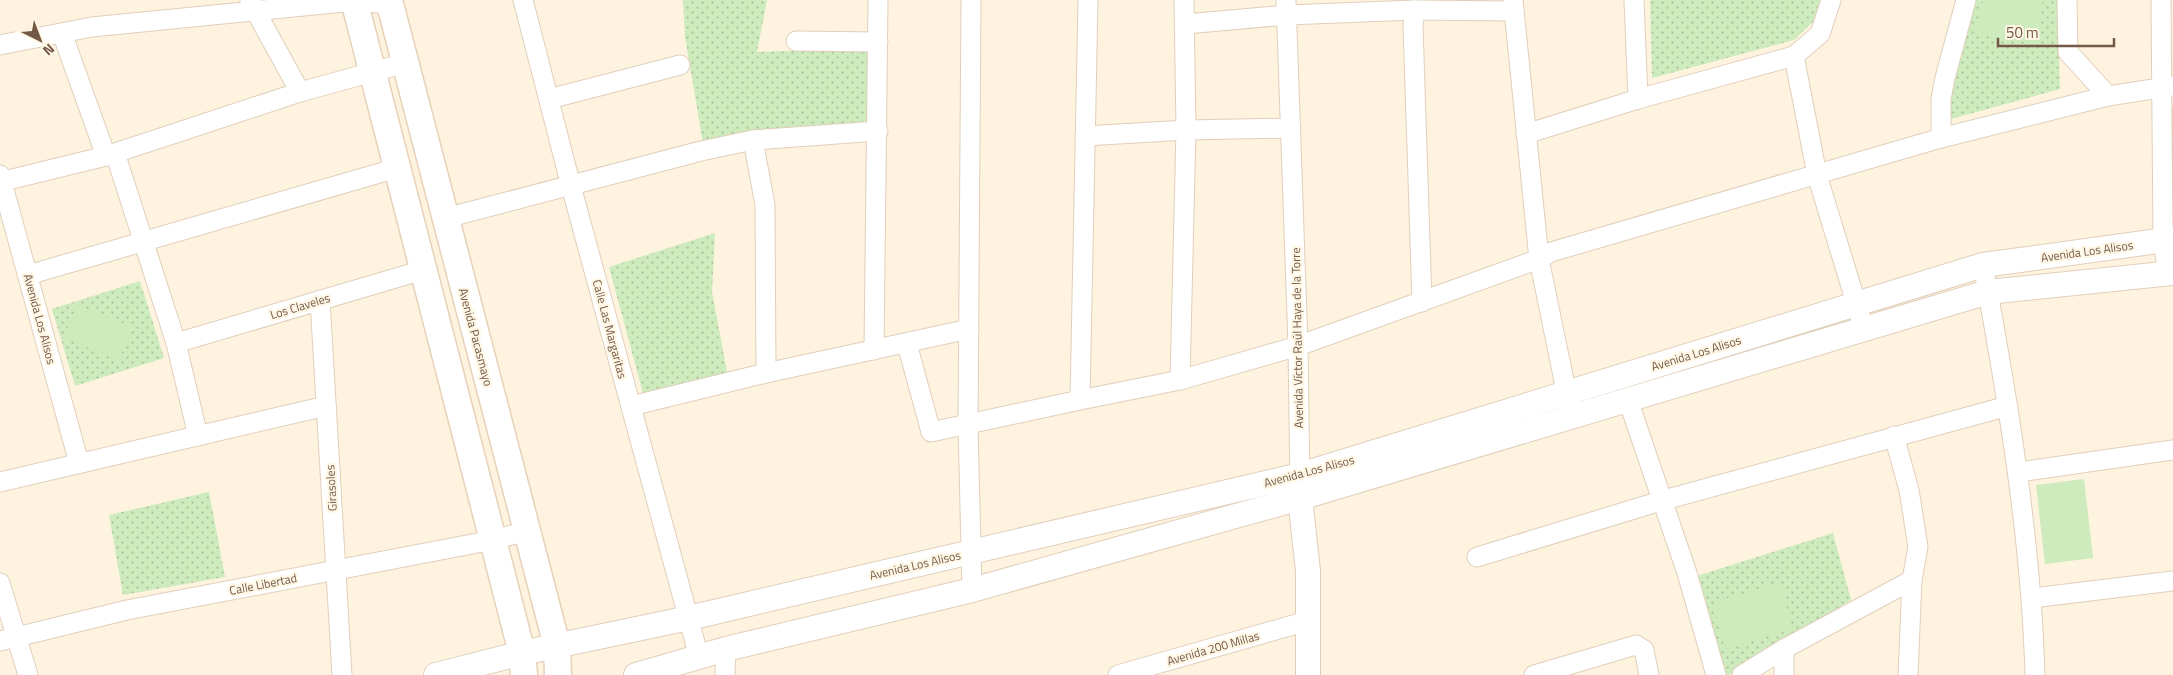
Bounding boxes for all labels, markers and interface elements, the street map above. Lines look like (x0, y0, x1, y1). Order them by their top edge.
north arrow (15, 15, 65, 65)
scale bar (1998, 15, 2114, 47)
text: 50 m (2006, 21, 2039, 44)
text: N (38, 39, 60, 61)
street label: Avenida Los Alisos (2040, 235, 2135, 267)
street label: Avenida Víctor Raúl Haya de la Torre (1286, 247, 1308, 429)
street label: Avenida Los Alisos (19, 272, 61, 367)
street label: Calle Las Margaritas (588, 277, 632, 381)
street label: Avenida Pacasmayo (454, 286, 498, 388)
street label: Los Claveles (268, 288, 333, 324)
street label: Avenida Los Alisos (1649, 330, 1744, 376)
street label: Avenida Los Alisos (1262, 450, 1357, 492)
street label: Girasoles (320, 464, 342, 512)
street label: Avenida Los Alisos (868, 545, 963, 585)
street label: Calle Libertad (228, 568, 298, 600)
street label: Avenida 200 Millas (1165, 626, 1262, 670)

